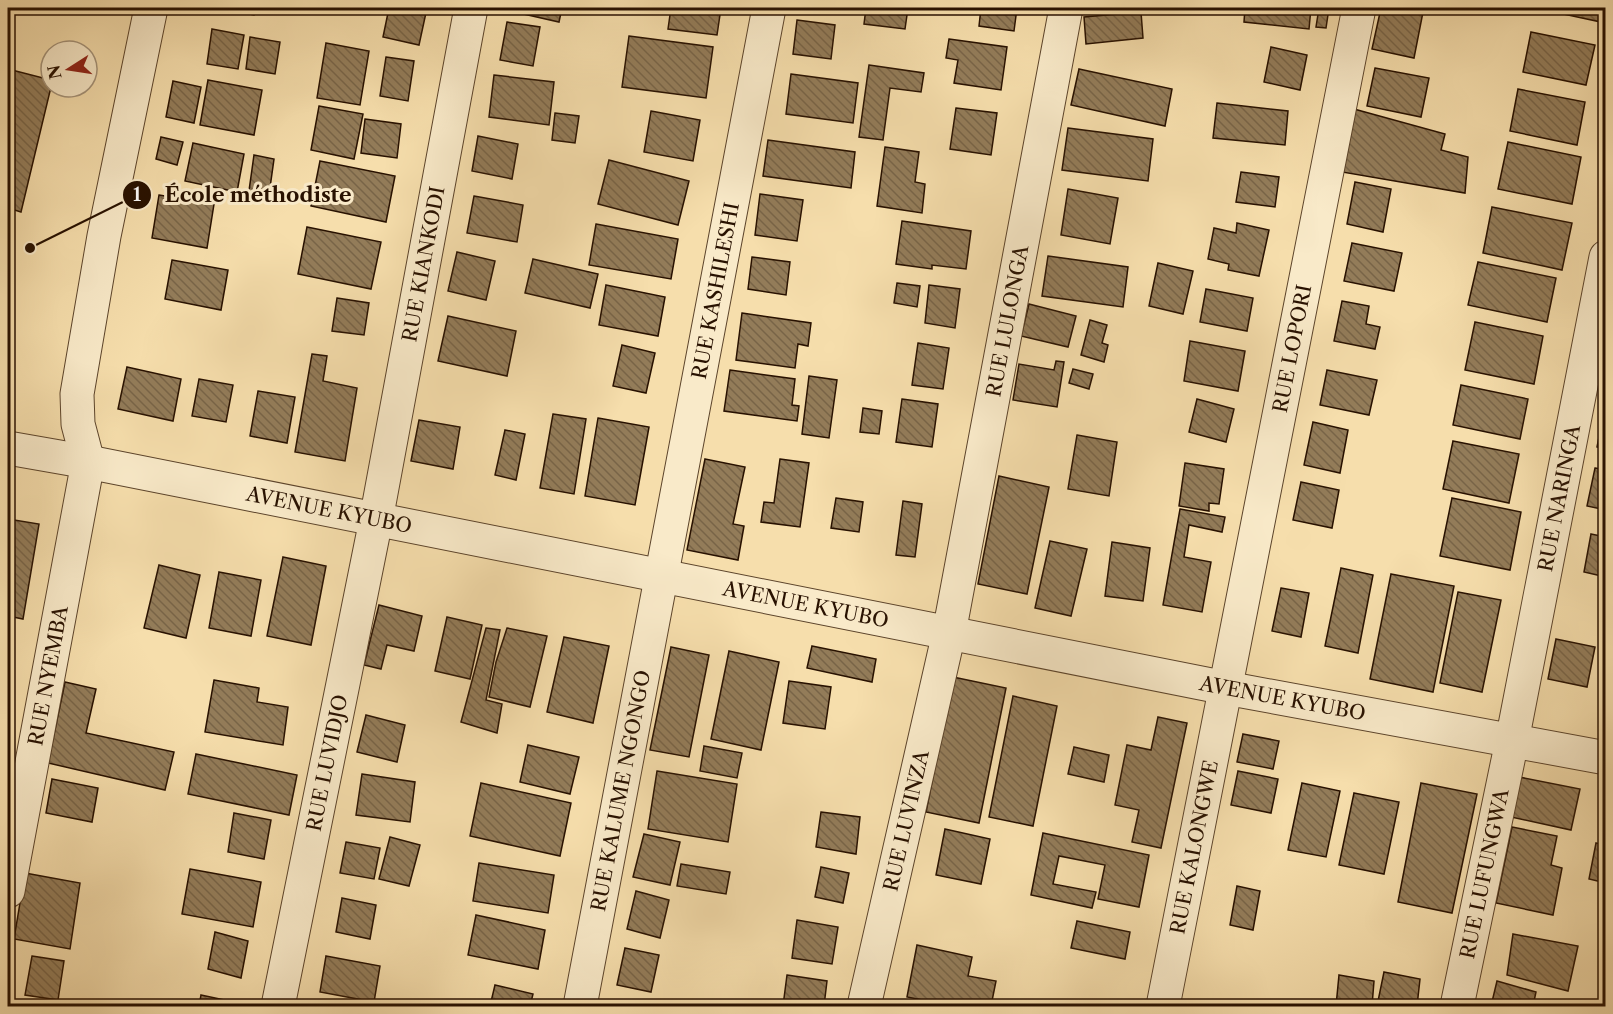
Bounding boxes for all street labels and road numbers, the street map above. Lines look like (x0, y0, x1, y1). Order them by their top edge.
street label: RUE KIANKODI (397, 184, 450, 344)
street label: RUE KASHILESHI (687, 200, 744, 381)
street label: RUE LULONGA (981, 242, 1034, 399)
street label: RUE LOPORI (1268, 282, 1316, 415)
street label: RUE NARINGA (1533, 421, 1585, 574)
street label: AVENUE KYUBO (243, 482, 414, 538)
street label: AVENUE KYUBO (720, 576, 891, 633)
street label: RUE NYEMBA (23, 603, 73, 748)
street label: RUE KALUME NGONGO (586, 668, 655, 913)
street label: AVENUE KYUBO (1197, 671, 1368, 725)
street label: RUE LUVIDJO (302, 692, 353, 833)
street label: RUE LUVINZA (878, 747, 934, 894)
street label: RUE KALONGWE (1165, 758, 1223, 936)
street label: RUE LUFUNGWA (1455, 785, 1514, 961)

